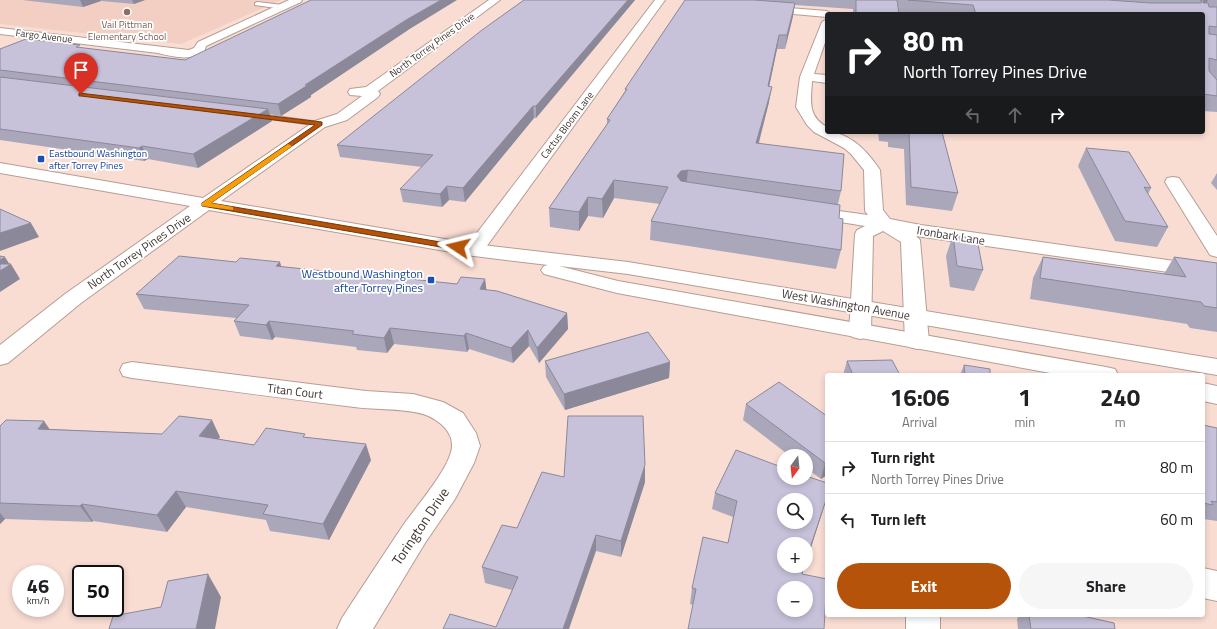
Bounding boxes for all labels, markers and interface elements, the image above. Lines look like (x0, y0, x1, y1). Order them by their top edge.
marker: Vail Pittman Elementary School (122, 7, 132, 17)
street label: North Torrey Pines Drive (386, 9, 478, 81)
place label: Vail Pittman Elementary School (88, 17, 166, 44)
text: 80 m (903, 19, 964, 62)
street label: Fargo Avenue (15, 25, 73, 47)
icon: right (837, 28, 889, 80)
pin (64, 53, 98, 94)
text: North Torrey Pines Drive (903, 58, 1087, 85)
icon: arrive (70, 59, 92, 81)
street label: Cactus Bloom Lane (537, 88, 597, 162)
icon: left (962, 104, 984, 126)
icon: ahead (1004, 104, 1026, 126)
icon: right (1046, 104, 1068, 126)
place label: Eastbound Washington after Torrey Pines (49, 146, 147, 173)
marker: Eastbound Washington after Torrey Pines (36, 154, 46, 164)
street label: North Torrey Pines Drive (83, 208, 195, 294)
street label: Ironbark Lane (915, 220, 987, 250)
position arrow (437, 226, 479, 268)
place label: Westbound Washington after Torrey Pines (302, 264, 423, 297)
marker: Westbound Washington after Torrey Pines (426, 275, 436, 285)
street label: West Washington Avenue (780, 283, 912, 325)
street label: Titan Court (266, 378, 325, 404)
text: 16:06 (890, 379, 950, 415)
text: 1 (1018, 379, 1032, 415)
text: 240 (1100, 379, 1140, 415)
text: Arrival (902, 412, 937, 432)
text: min (1014, 412, 1035, 432)
text: m (1115, 412, 1126, 432)
text: Turn right (871, 446, 935, 469)
north arrow (777, 449, 813, 485)
map controls (777, 449, 813, 617)
text: 80 m (1160, 456, 1193, 479)
icon: right (837, 457, 859, 479)
text: North Torrey Pines Drive (871, 469, 1004, 489)
street label: Torington Drive (386, 483, 454, 569)
button: search (777, 493, 813, 529)
text: Turn left (871, 508, 926, 531)
text: 60 m (1160, 508, 1193, 531)
icon: left (837, 509, 859, 531)
button: + (777, 537, 813, 573)
button: Exit (837, 563, 1011, 609)
button: Share (1019, 563, 1193, 609)
speed limit sign: 50 (72, 565, 124, 617)
text: 46 (27, 570, 49, 601)
button: − (777, 581, 813, 617)
text: km/h (27, 593, 49, 608)

